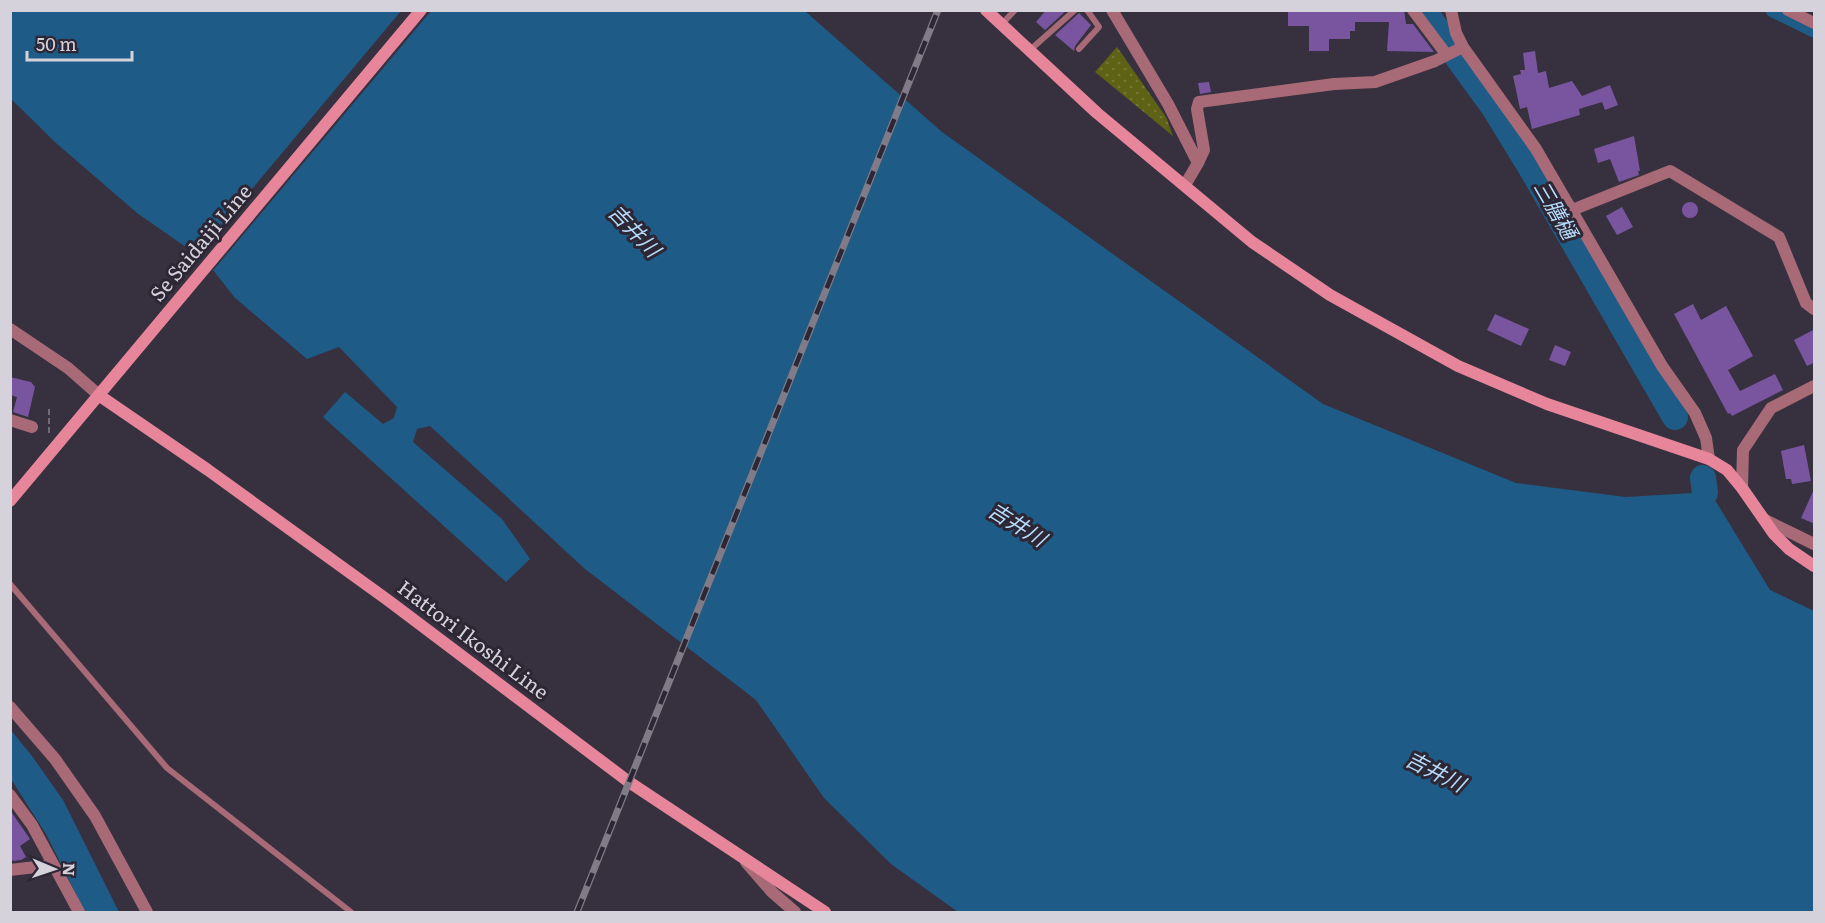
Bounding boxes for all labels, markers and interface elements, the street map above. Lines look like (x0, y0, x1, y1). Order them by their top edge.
scale bar (27, 24, 132, 62)
text: 50 m (36, 30, 77, 57)
water label: 三膳樋 (1528, 174, 1588, 246)
street label: Se Saidaiji Line (141, 177, 258, 307)
water label: 吉井川 (603, 196, 670, 264)
water label: 吉井川 (983, 493, 1055, 554)
street label: Hattori Ikoshi Line (392, 572, 556, 705)
water label: 吉井川 (1401, 742, 1473, 799)
north arrow (24, 839, 84, 899)
text: N (58, 862, 82, 877)

